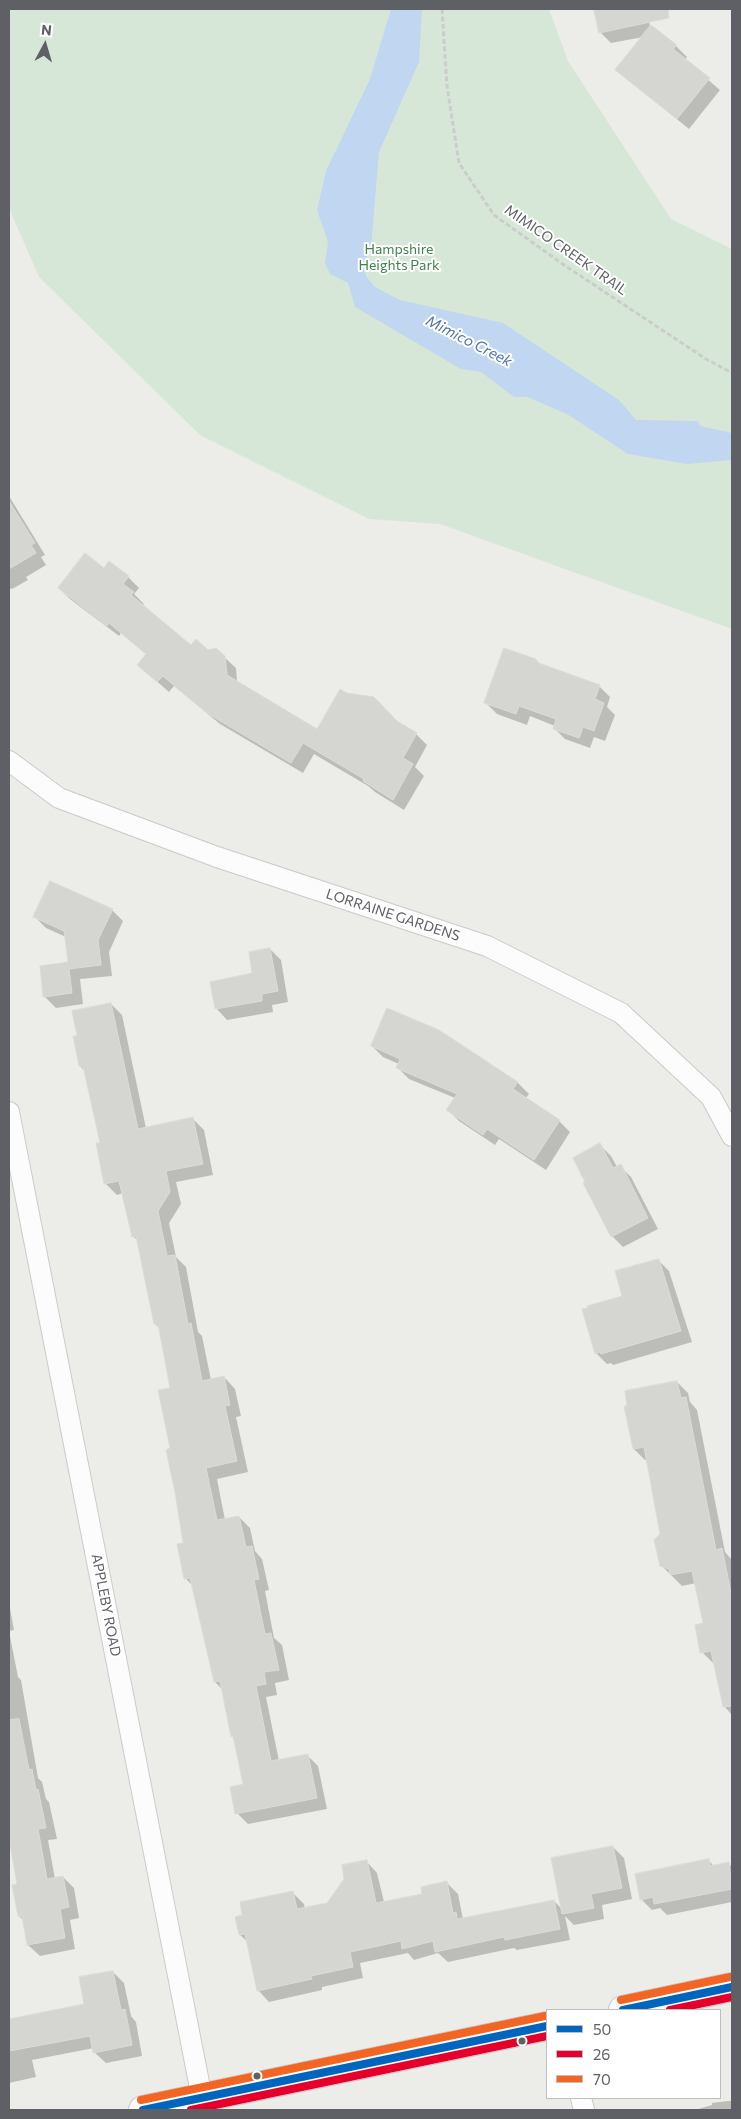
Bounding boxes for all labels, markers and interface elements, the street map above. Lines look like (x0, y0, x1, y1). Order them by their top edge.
north arrow (20, 20, 70, 70)
text: N (41, 21, 53, 39)
street label: MIMICO CREEK TRAIL (501, 201, 631, 299)
park label: Hampshire Heights Park (358, 241, 440, 274)
water label: Mimico Creek (423, 312, 515, 370)
street label: LORRAINE GARDENS (324, 885, 462, 945)
street label: APPLEBY ROAD (88, 1552, 124, 1658)
legend (546, 2009, 721, 2099)
text: 50 (593, 2020, 611, 2038)
unlabelled marker (517, 2036, 527, 2046)
text: 26 (593, 2045, 610, 2063)
text: 70 (593, 2070, 611, 2088)
unlabelled marker (252, 2071, 262, 2081)

